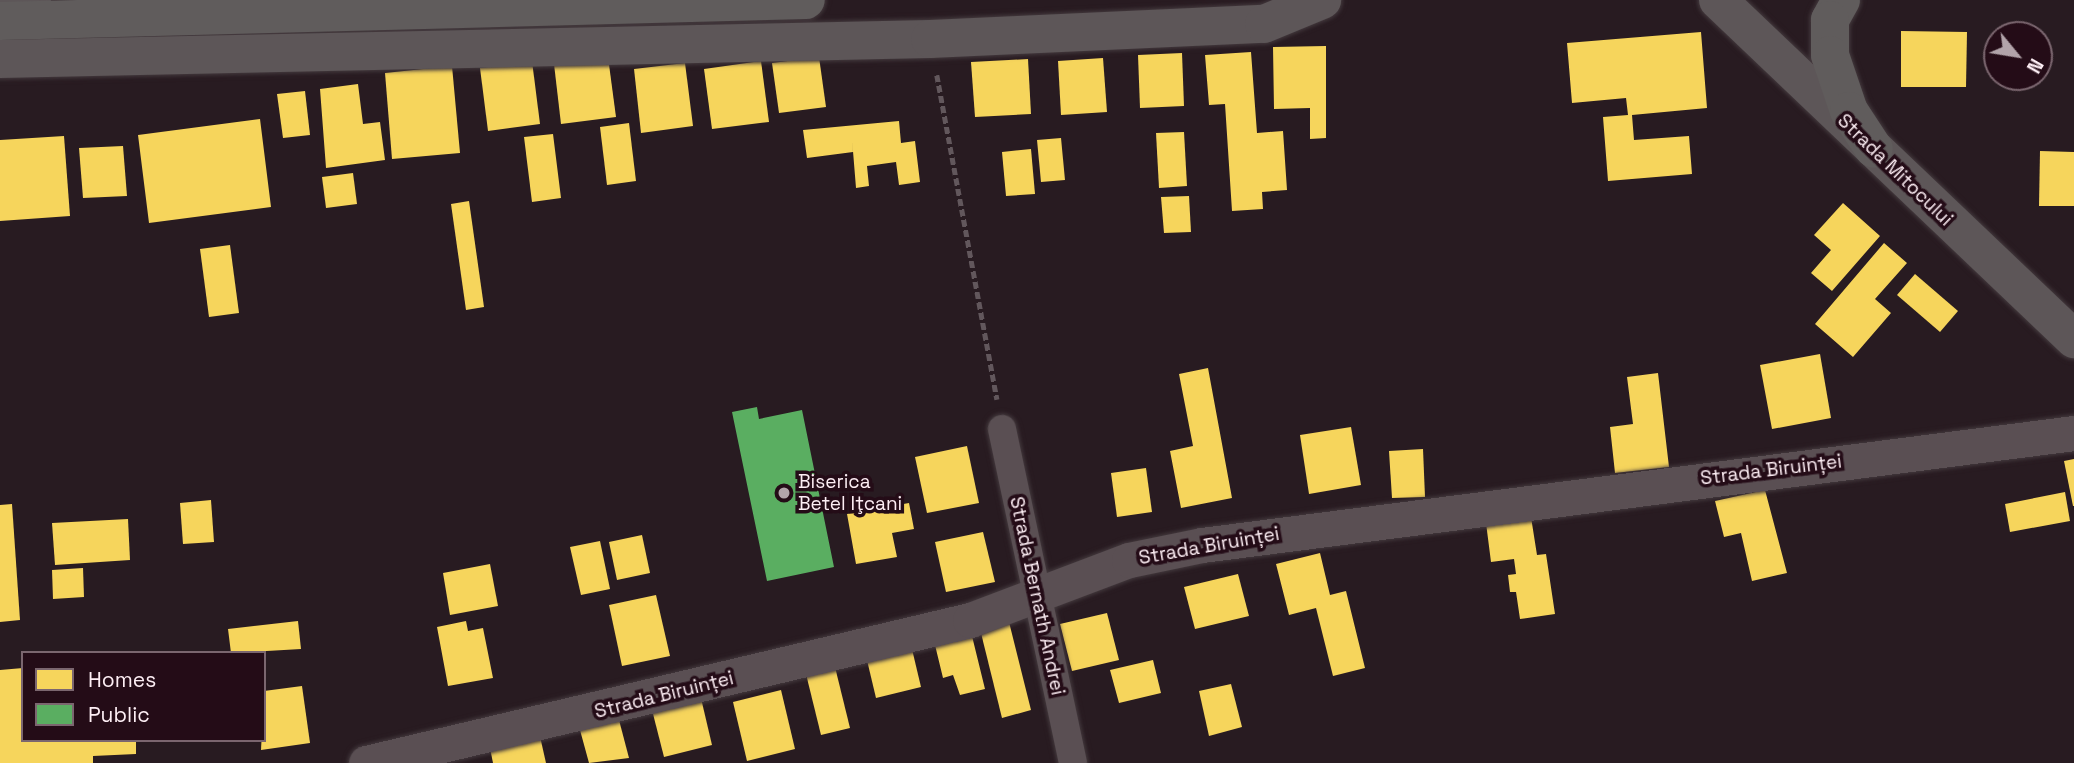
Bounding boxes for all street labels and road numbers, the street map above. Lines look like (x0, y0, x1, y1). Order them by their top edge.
street label: Strada Mitocului (1833, 109, 1957, 231)
street label: Strada Biruinței (1699, 450, 1843, 490)
street label: Strada Bernath Andrei (1005, 494, 1069, 698)
street label: Strada Biruinței (1137, 522, 1281, 570)
street label: Strada Biruinței (592, 667, 736, 723)

